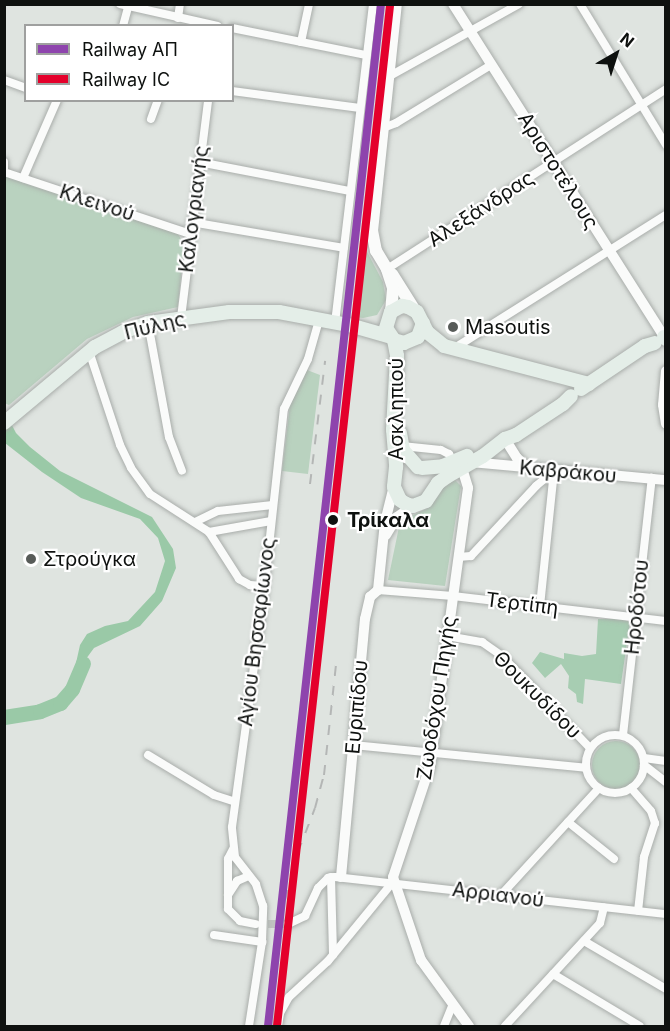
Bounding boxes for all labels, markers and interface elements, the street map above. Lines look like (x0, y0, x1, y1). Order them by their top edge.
legend (24, 24, 234, 102)
north arrow (586, 24, 646, 84)
text: N (616, 28, 638, 52)
text: Railway ΑΠ (82, 39, 178, 60)
text: Railway IC (82, 69, 170, 90)
street label: Αριστοτέλους (512, 108, 604, 234)
street label: Καλογριανής (174, 144, 214, 274)
street label: Αλεξάνδρας (423, 166, 539, 252)
street label: Κλεινού (56, 180, 138, 226)
street label: Πύλης (122, 307, 188, 345)
place label: Masoutis (465, 315, 551, 339)
marker: Masoutis (446, 320, 460, 334)
street label: Ασκληπιού (384, 358, 408, 460)
street label: Καβράκου (518, 456, 618, 488)
place label: Τρίκαλα (347, 508, 429, 532)
marker: Τρίκαλα (324, 511, 342, 529)
street label: Αγίου Βησσαρίωνος (234, 536, 280, 728)
place label: Στρούγκα (43, 547, 136, 571)
marker: Στρούγκα (24, 552, 38, 566)
street label: Ηροδότου (620, 558, 654, 656)
street label: Τερτίπη (484, 588, 560, 620)
street label: Ζωοδόχου Πηγής (412, 614, 462, 782)
street label: Θουκυδίδου (488, 646, 586, 744)
street label: Ευριπίδου (341, 659, 373, 755)
street label: Αρριανού (451, 877, 545, 913)

